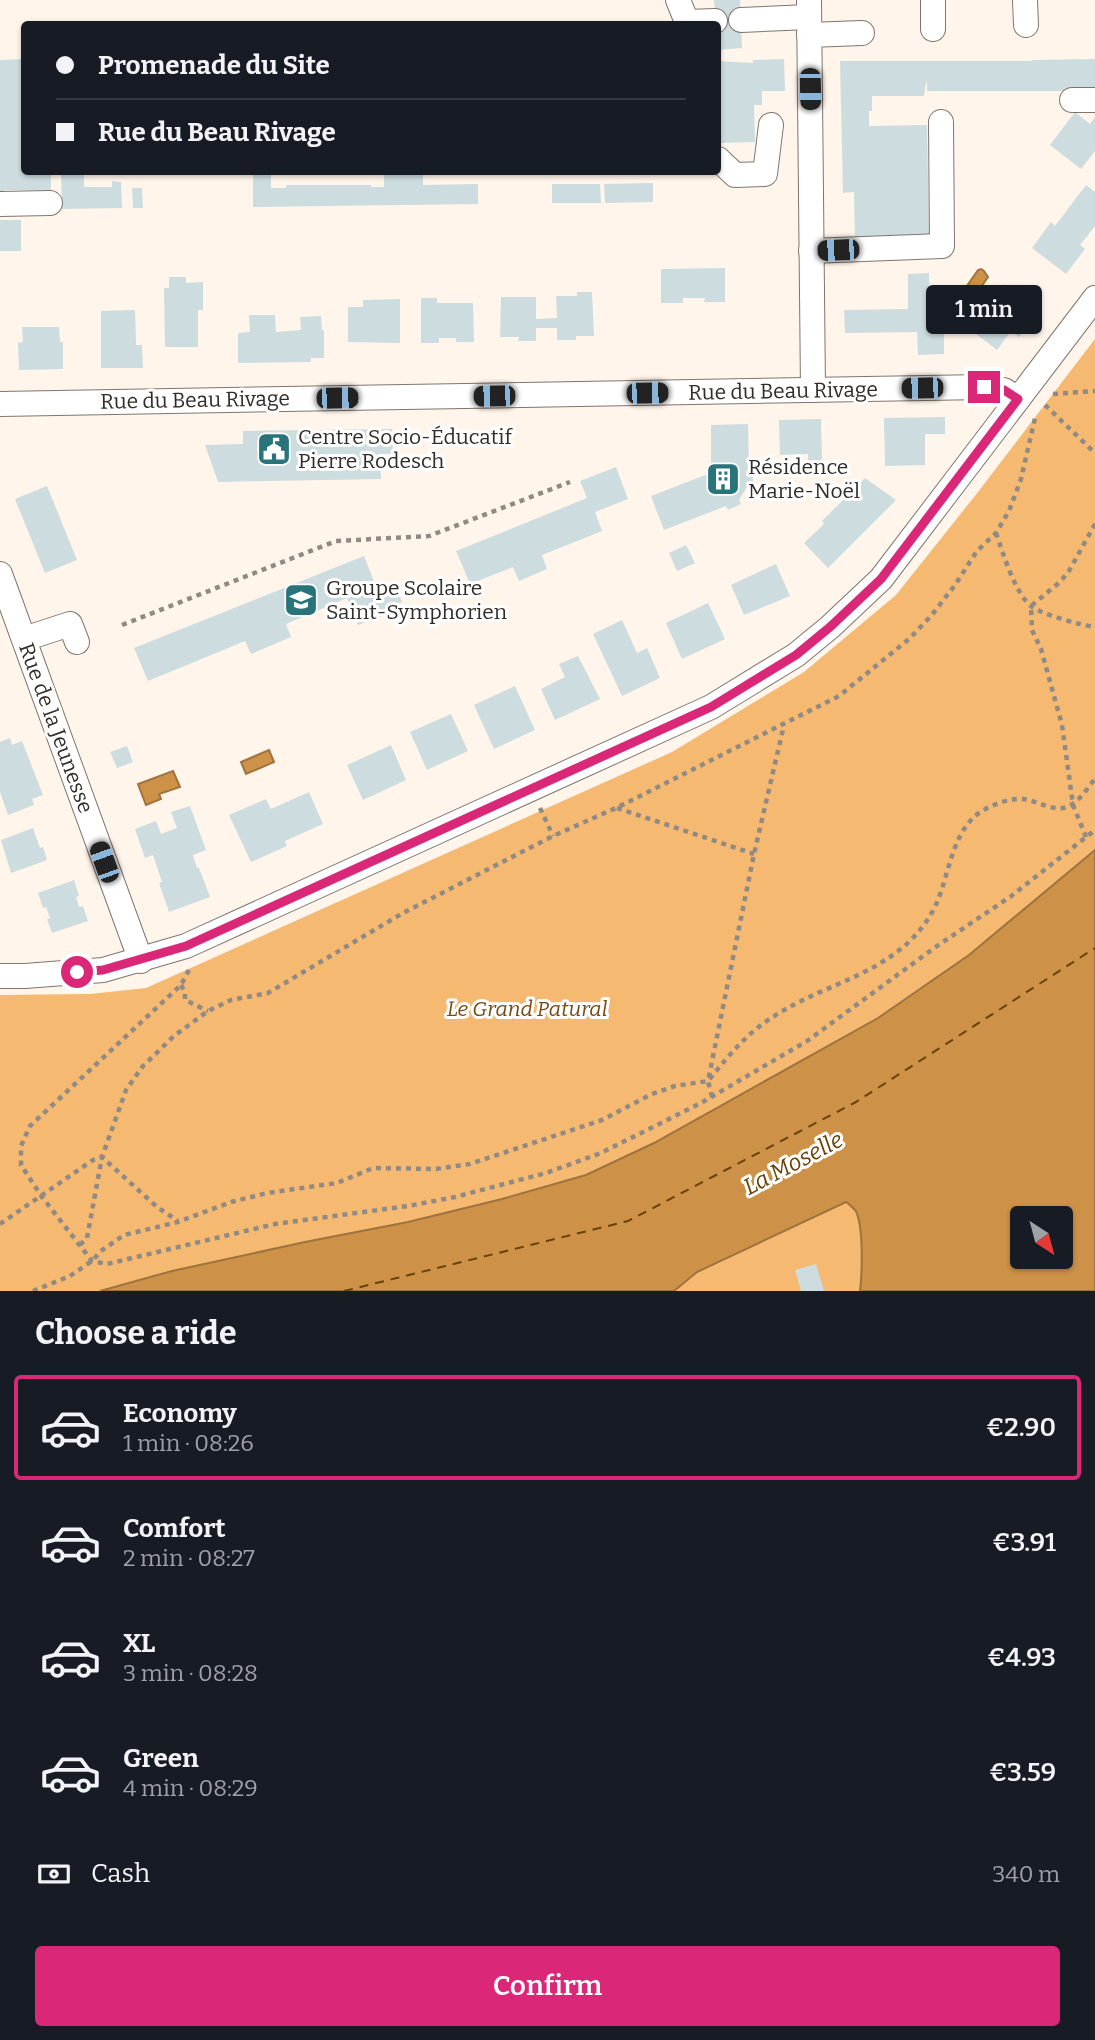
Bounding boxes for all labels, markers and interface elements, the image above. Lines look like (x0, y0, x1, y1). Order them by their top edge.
text: Promenade du Site (98, 50, 330, 81)
car (800, 68, 821, 110)
text: Rue du Beau Rivage (98, 117, 336, 148)
car (817, 239, 860, 261)
callout: 1 min (926, 286, 1042, 334)
text: 1 min (955, 295, 1013, 323)
route end (968, 371, 1000, 403)
street label: Rue du Beau Rivage (688, 376, 878, 406)
car (901, 377, 944, 399)
car (626, 382, 669, 404)
street label: Rue du Beau Rivage (100, 385, 290, 415)
car (473, 385, 516, 407)
car (316, 387, 359, 409)
place label: Centre Socio-Éducatif Pierre Rodesch (298, 424, 514, 474)
public building icon: Centre Socio-Éducatif Pierre Rodesch (255, 430, 293, 468)
place label: Résidence Marie-Noël (748, 454, 860, 504)
building icon: Résidence Marie-Noël (704, 460, 742, 498)
place label: Groupe Scolaire Saint-Symphorien (326, 575, 507, 625)
school or university icon: Groupe Scolaire Saint-Symphorien (282, 581, 320, 619)
street label: Rue de la Jeunesse (13, 639, 99, 817)
car (87, 839, 122, 885)
route start (61, 956, 93, 988)
park label: Le Grand Patural (447, 996, 608, 1022)
water label: La Moselle (738, 1125, 848, 1201)
north arrow (1010, 1206, 1073, 1269)
map controls (1010, 1206, 1073, 1269)
text: Choose a ride (35, 1314, 236, 1352)
icon: car (39, 1396, 102, 1459)
text: Economy (123, 1398, 237, 1429)
text: €2.90 (986, 1412, 1056, 1443)
text: 1 min · 08:26 (123, 1429, 254, 1457)
icon: car (39, 1511, 102, 1574)
text: Comfort (123, 1513, 226, 1544)
text: €3.91 (992, 1527, 1056, 1558)
text: 2 min · 08:27 (123, 1544, 255, 1572)
icon: car (39, 1626, 102, 1689)
text: XL (123, 1628, 155, 1659)
text: €4.93 (987, 1642, 1056, 1673)
text: 3 min · 08:28 (123, 1659, 258, 1687)
icon: car (39, 1741, 102, 1804)
text: Green (123, 1743, 199, 1774)
text: €3.59 (989, 1757, 1056, 1788)
text: 4 min · 08:29 (123, 1774, 258, 1802)
icon: cash (35, 1855, 73, 1893)
text: Cash (91, 1858, 150, 1889)
text: 340 m (992, 1860, 1060, 1888)
button: Confirm (35, 1946, 1060, 2026)

